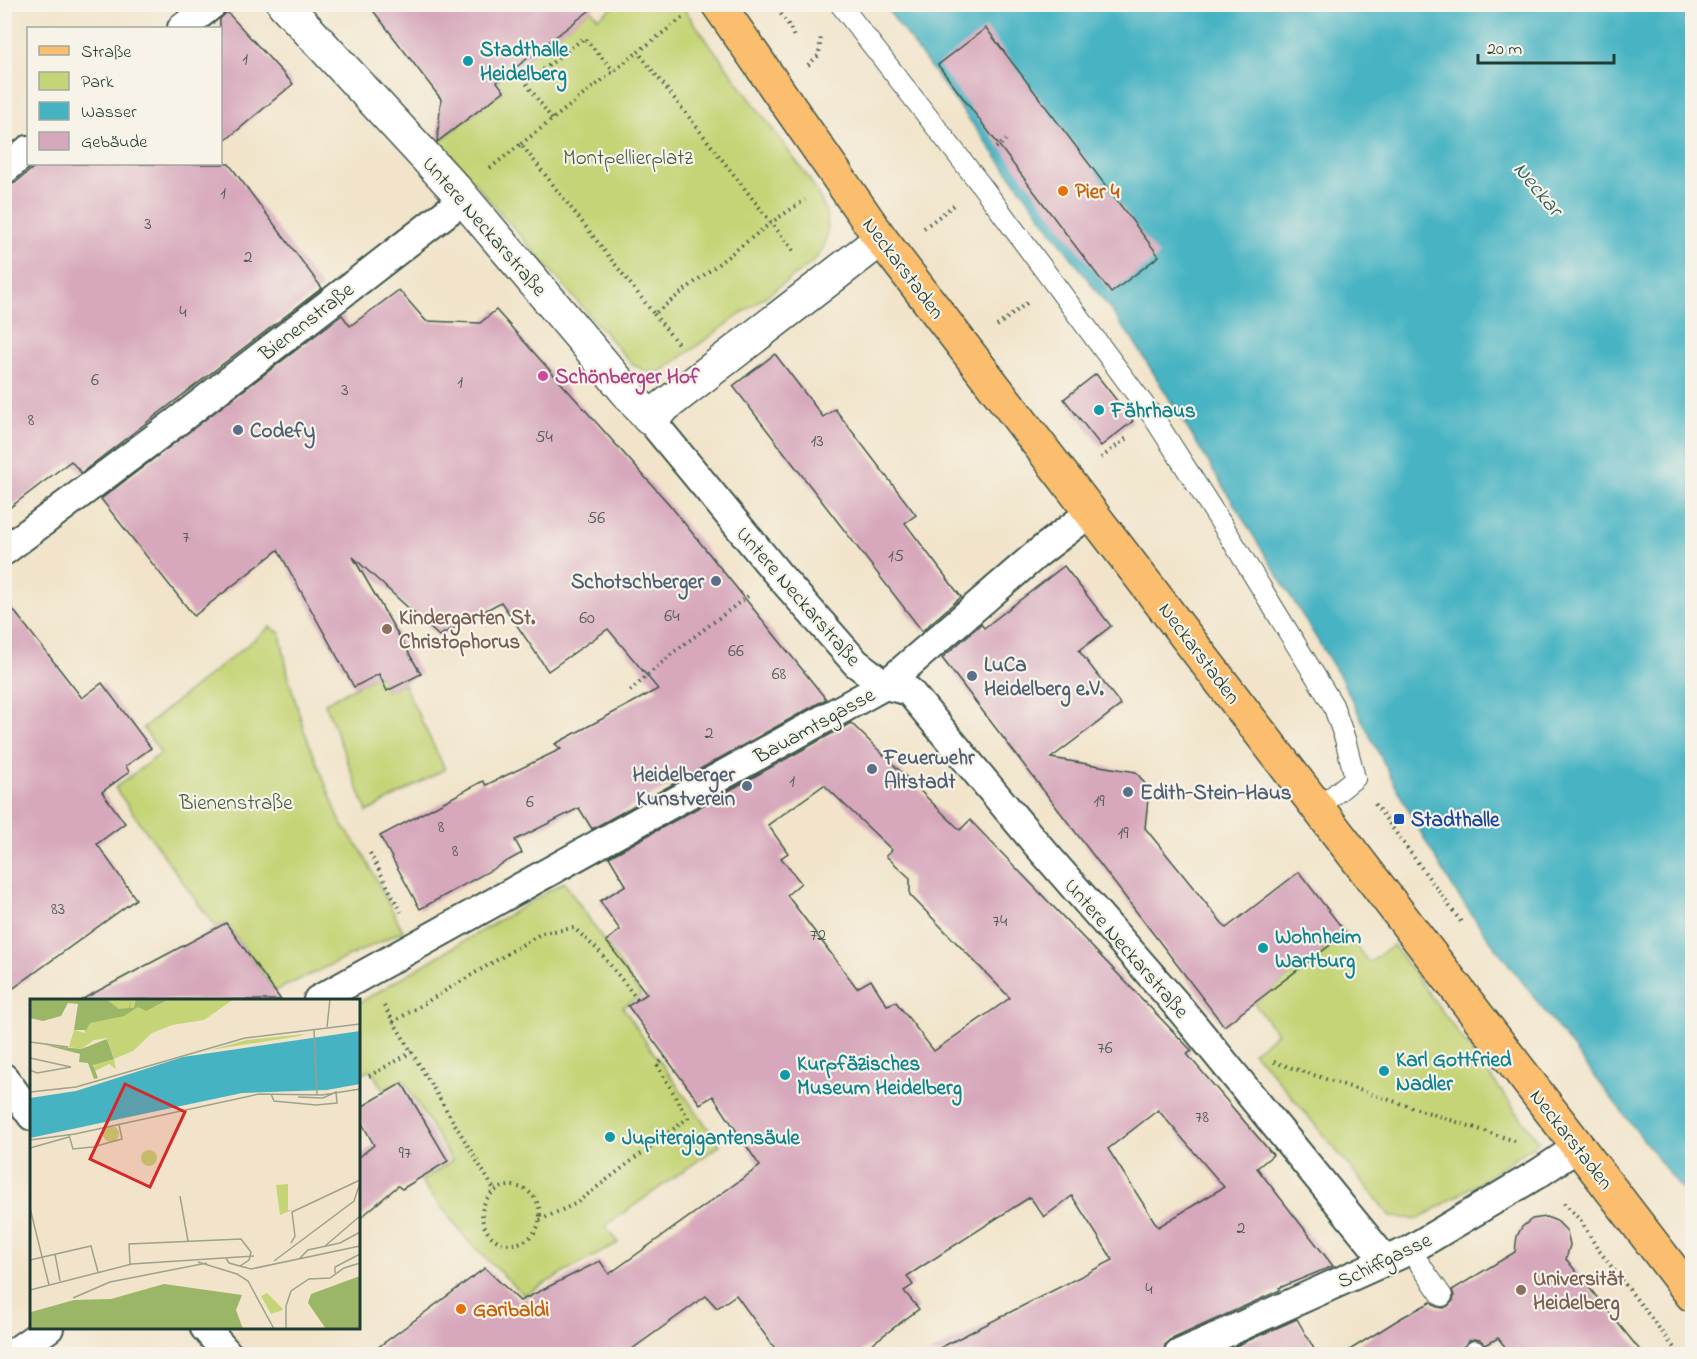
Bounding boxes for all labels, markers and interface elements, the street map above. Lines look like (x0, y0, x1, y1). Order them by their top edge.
legend (27, 27, 222, 165)
scale bar (1478, 27, 1614, 65)
place label: Stadthalle Heidelberg (480, 36, 569, 92)
text: 20 m (1487, 37, 1522, 63)
text: Straße (81, 40, 132, 66)
house number: 1 (242, 47, 248, 73)
marker: Stadthalle Heidelberg (461, 54, 475, 68)
text: Park (81, 70, 114, 96)
text: Wasser (81, 100, 137, 126)
text: Gebäude (81, 130, 148, 156)
park label: Montpellierplatz (563, 144, 693, 174)
street label: Untere Neckarstraße (414, 151, 553, 304)
water label: Neckar (1504, 156, 1571, 227)
place label: Pier 4 (1075, 178, 1120, 208)
house number: 1 (220, 181, 226, 207)
marker: Pier 4 (1056, 184, 1070, 198)
house number: 3 (144, 212, 152, 238)
street label: Neckarstaden (854, 212, 951, 326)
house number: 2 (244, 245, 253, 271)
street label: Bienenstraße (253, 275, 362, 370)
house number: 4 (179, 300, 187, 326)
place label: Schönberger Hof (555, 363, 701, 395)
house number: 6 (91, 368, 99, 394)
marker: Schönberger Hof (536, 369, 550, 383)
house number: 1 (457, 370, 463, 396)
house number: 3 (341, 378, 349, 404)
place label: Fährhaus (1110, 397, 1196, 427)
marker: Fährhaus (1092, 403, 1106, 417)
house number: 8 (28, 408, 35, 434)
place label: Codefy (250, 417, 315, 449)
marker: Codefy (231, 423, 245, 437)
house number: 54 (535, 425, 553, 451)
house number: 13 (810, 429, 824, 455)
house number: 56 (587, 506, 605, 532)
street label: Untere Neckarstraße (728, 521, 867, 674)
house number: 7 (182, 525, 190, 551)
house number: 15 (888, 544, 904, 570)
place label: Schotschberger (571, 568, 704, 600)
marker: Schotschberger (709, 574, 723, 588)
street label: Neckarstaden (1150, 597, 1247, 711)
place label: Kindergarten St. Christophorus (399, 604, 536, 658)
house number: 64 (664, 604, 680, 630)
house number: 60 (579, 606, 595, 632)
marker: Kindergarten St. Christophorus (380, 622, 394, 636)
house number: 66 (728, 639, 744, 665)
place label: LuCa Heidelberg e.V. (984, 651, 1104, 707)
house number: 68 (772, 662, 787, 688)
marker: LuCa Heidelberg e.V. (965, 669, 979, 683)
street label: Bauamtsgasse (748, 681, 882, 775)
house number: 2 (705, 721, 714, 747)
place label: Feuerwehr Altstadt (883, 744, 975, 798)
place label: Heidelberger Kunstverein (632, 761, 735, 815)
marker: Feuerwehr Altstadt (865, 762, 879, 776)
house number: 1 (789, 769, 795, 795)
marker: Heidelberger Kunstverein (740, 779, 754, 793)
place label: Edith-Stein-Haus (1140, 779, 1292, 809)
marker: Edith-Stein-Haus (1121, 785, 1135, 799)
park label: Bienenstraße (178, 789, 293, 819)
house number: 19 (1093, 789, 1105, 815)
house number: 6 (526, 790, 534, 816)
place label: Stadthalle (1411, 806, 1500, 836)
marker: Stadthalle (1392, 812, 1406, 826)
house number: 8 (438, 815, 445, 841)
house number: 19 (1117, 821, 1129, 847)
house number: 8 (452, 839, 459, 865)
street label: Untere Neckarstraße (1056, 873, 1195, 1026)
house number: 83 (51, 897, 65, 923)
house number: 74 (993, 909, 1008, 935)
house number: 72 (810, 923, 826, 949)
place label: Wohnheim Wartburg (1275, 923, 1361, 979)
marker: Wohnheim Wartburg (1256, 941, 1270, 955)
inset map (30, 999, 360, 1329)
house number: 76 (1097, 1036, 1113, 1062)
place label: Karl Gottfried Nadler (1396, 1046, 1512, 1100)
place label: Kurpfäzisches Museum Heidelberg (797, 1050, 962, 1106)
marker: Karl Gottfried Nadler (1377, 1064, 1391, 1078)
marker: Kurpfäzisches Museum Heidelberg (778, 1068, 792, 1082)
street label: Neckarstaden (1521, 1083, 1619, 1197)
house number: 78 (1195, 1105, 1209, 1131)
place label: Jupitergigantensäule (622, 1124, 800, 1156)
marker: Jupitergigantensäule (603, 1130, 617, 1144)
house number: 97 (399, 1141, 412, 1167)
house number: 2 (1237, 1216, 1246, 1242)
street label: Schiffgasse (1333, 1226, 1438, 1299)
place label: Universität Heidelberg (1533, 1265, 1625, 1321)
house number: 4 (1145, 1277, 1153, 1303)
marker: Universität Heidelberg (1514, 1283, 1528, 1297)
place label: Garibaldi (473, 1296, 550, 1326)
marker: Garibaldi (454, 1302, 468, 1316)

